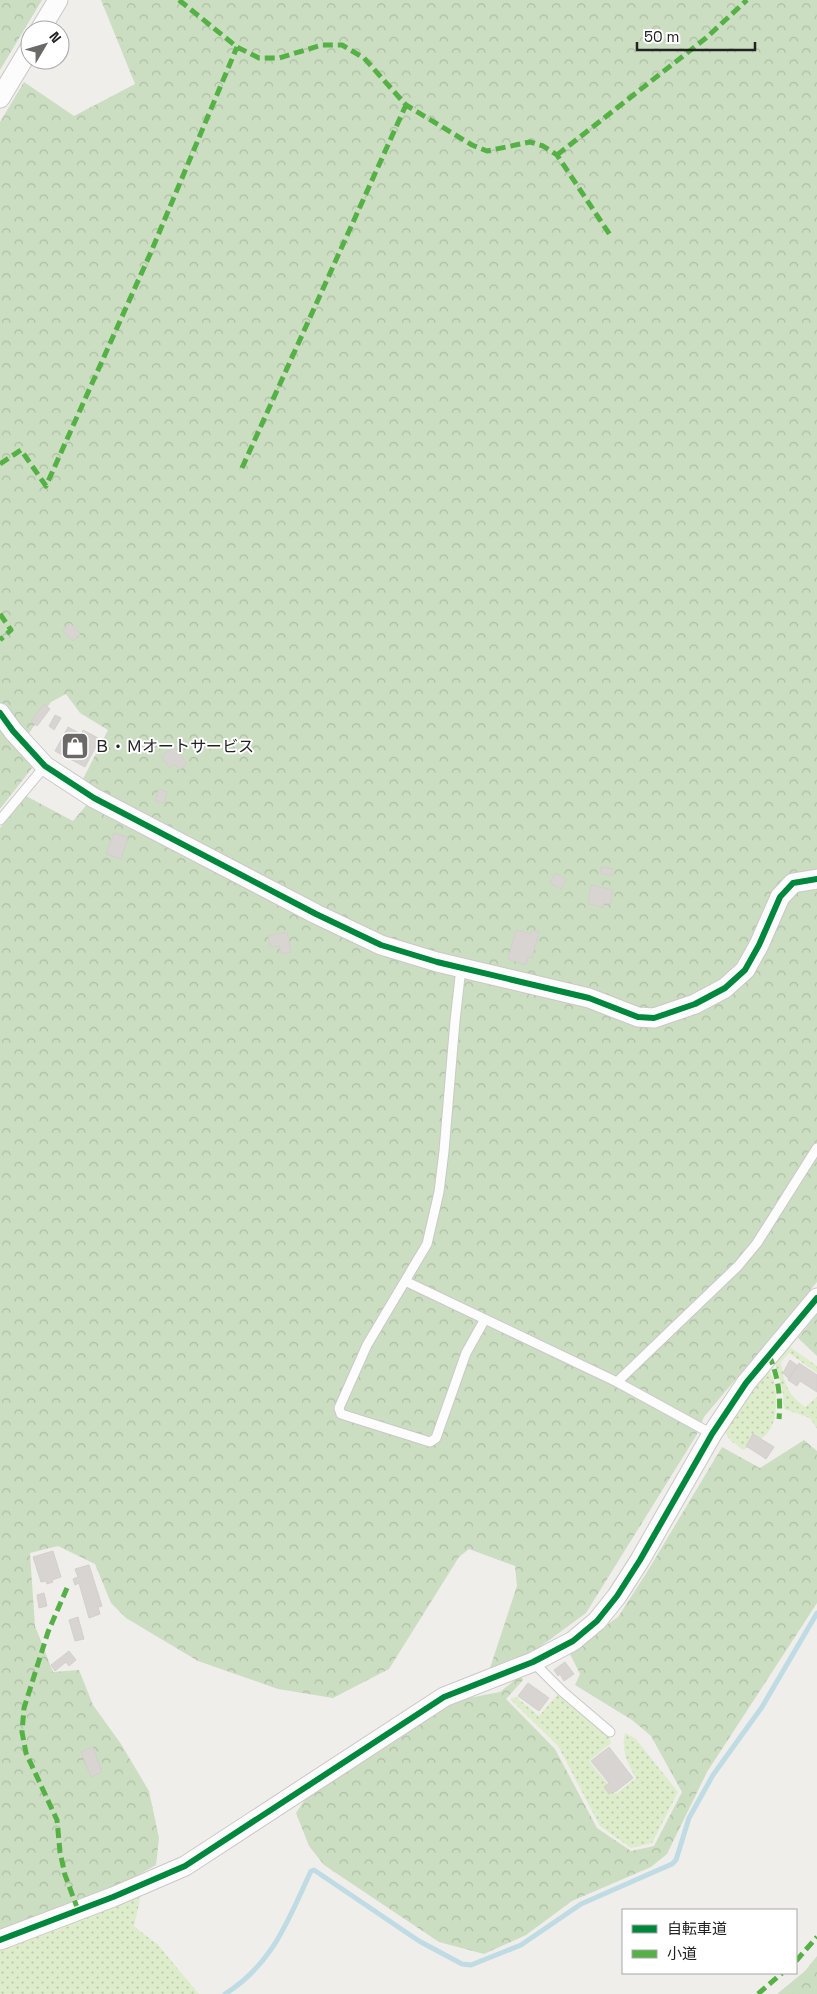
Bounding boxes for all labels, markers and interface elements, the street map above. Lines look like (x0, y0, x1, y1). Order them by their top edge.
north arrow (20, 20, 70, 70)
scale bar (637, 20, 754, 52)
text: 50 m (644, 27, 679, 46)
text: N (45, 28, 65, 46)
shop icon: Ｂ・Ｍオートサービス (60, 731, 90, 761)
place label: Ｂ・Ｍオートサービス (94, 736, 254, 757)
legend (622, 1909, 797, 1974)
text: 自転車道 (667, 1919, 727, 1938)
text: 小道 (667, 1944, 697, 1963)

